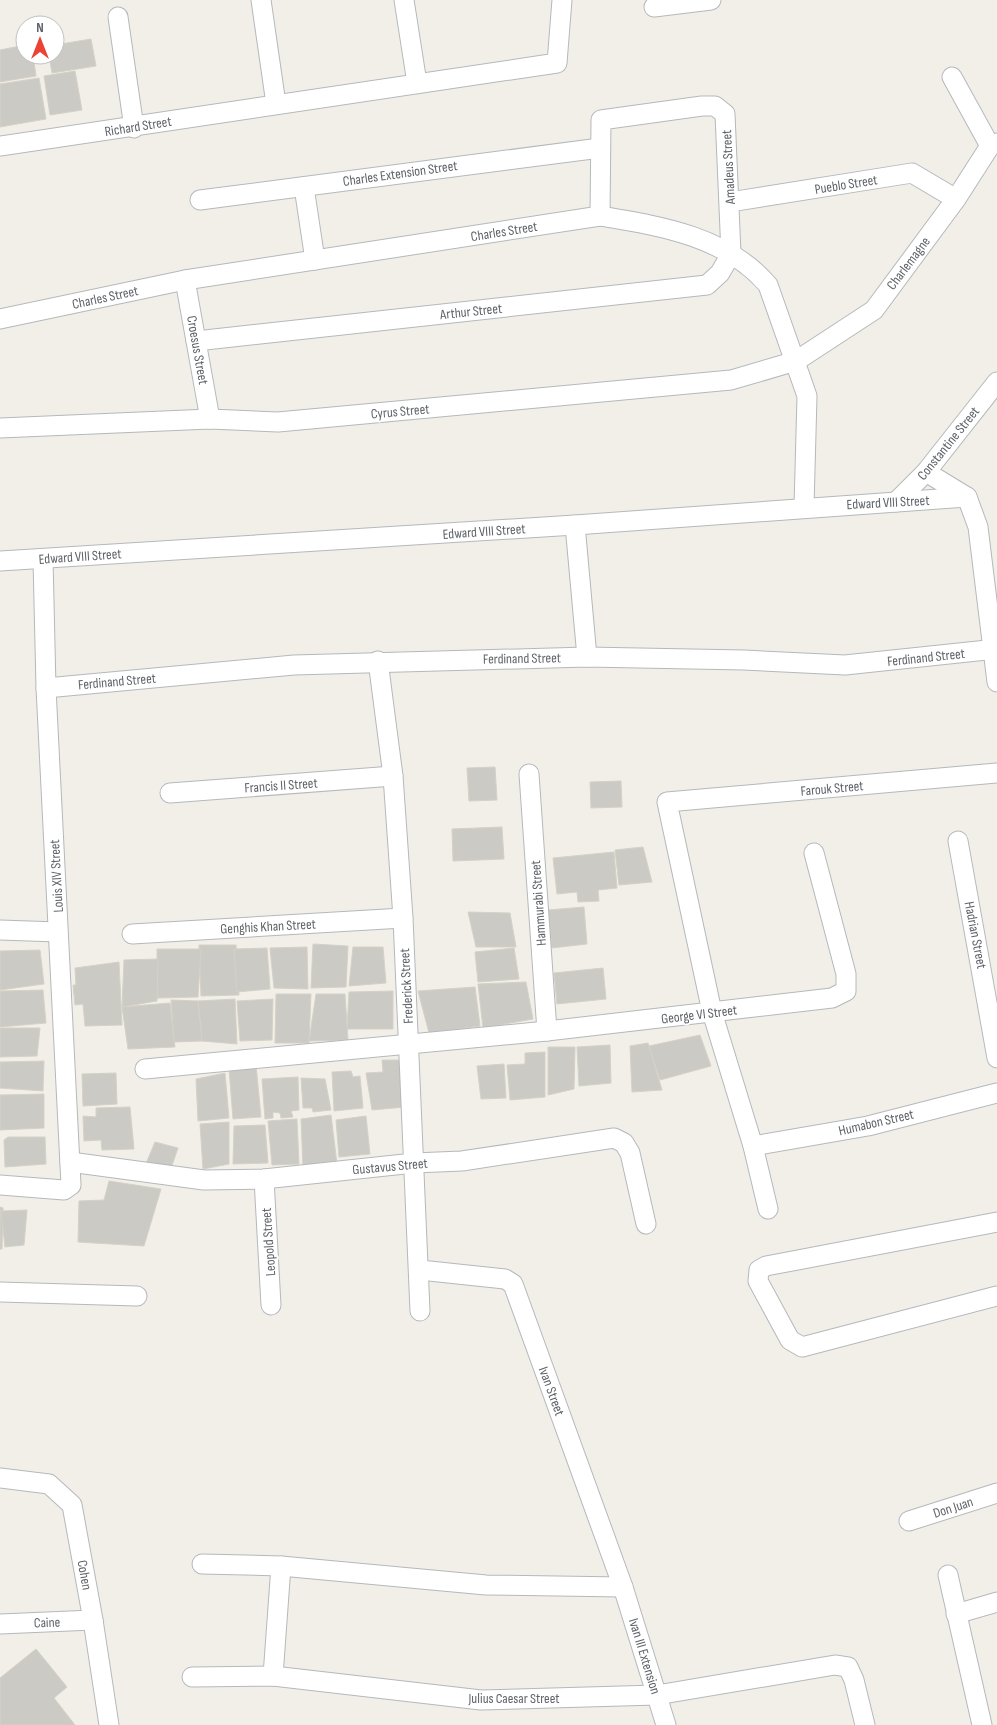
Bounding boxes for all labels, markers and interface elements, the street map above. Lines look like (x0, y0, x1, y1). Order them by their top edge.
north arrow (15, 15, 65, 65)
text: N (36, 19, 44, 36)
street label: Richard Street (103, 113, 173, 140)
street label: Amadeus Street (718, 129, 739, 206)
street label: Charles Extension Street (342, 157, 458, 190)
street label: Pueblo Street (813, 171, 879, 198)
street label: Charles Street (470, 218, 539, 245)
street label: Charlemagne (883, 233, 934, 293)
street label: Charles Street (70, 282, 140, 313)
street label: Arthur Street (438, 300, 503, 323)
street label: Croesus Street (183, 314, 212, 386)
street label: Cyrus Street (370, 400, 430, 423)
street label: Constantine Street (914, 403, 983, 483)
street label: Edward VIII Street (846, 492, 930, 513)
street label: Edward VIII Street (442, 520, 526, 543)
street label: Edward VIII Street (38, 545, 122, 568)
street label: Ferdinand Street (886, 645, 966, 670)
street label: Ferdinand Street (483, 649, 561, 668)
street label: Ferdinand Street (77, 670, 157, 693)
street label: Francis II Street (244, 774, 318, 797)
street label: Farouk Street (800, 777, 864, 800)
street label: Louis XIV Street (46, 839, 67, 913)
street label: Hammurabi Street (527, 860, 550, 946)
street label: Hadrian Street (961, 900, 990, 970)
street label: Genghis Khan Street (220, 916, 316, 937)
street label: Frederick Street (396, 948, 417, 1024)
street label: George VI Street (660, 1001, 738, 1028)
street label: Humabon Street (837, 1106, 915, 1139)
street label: Gustavus Street (352, 1155, 428, 1178)
street label: Leopold Street (258, 1207, 279, 1277)
street label: Ivan Street (535, 1364, 568, 1418)
street label: Don Juan (931, 1493, 975, 1522)
street label: Cohen (74, 1559, 95, 1591)
street label: Caine (34, 1614, 60, 1631)
street label: Ivan III Extension (625, 1616, 664, 1696)
street label: Julius Caesar Street (467, 1690, 560, 1707)

